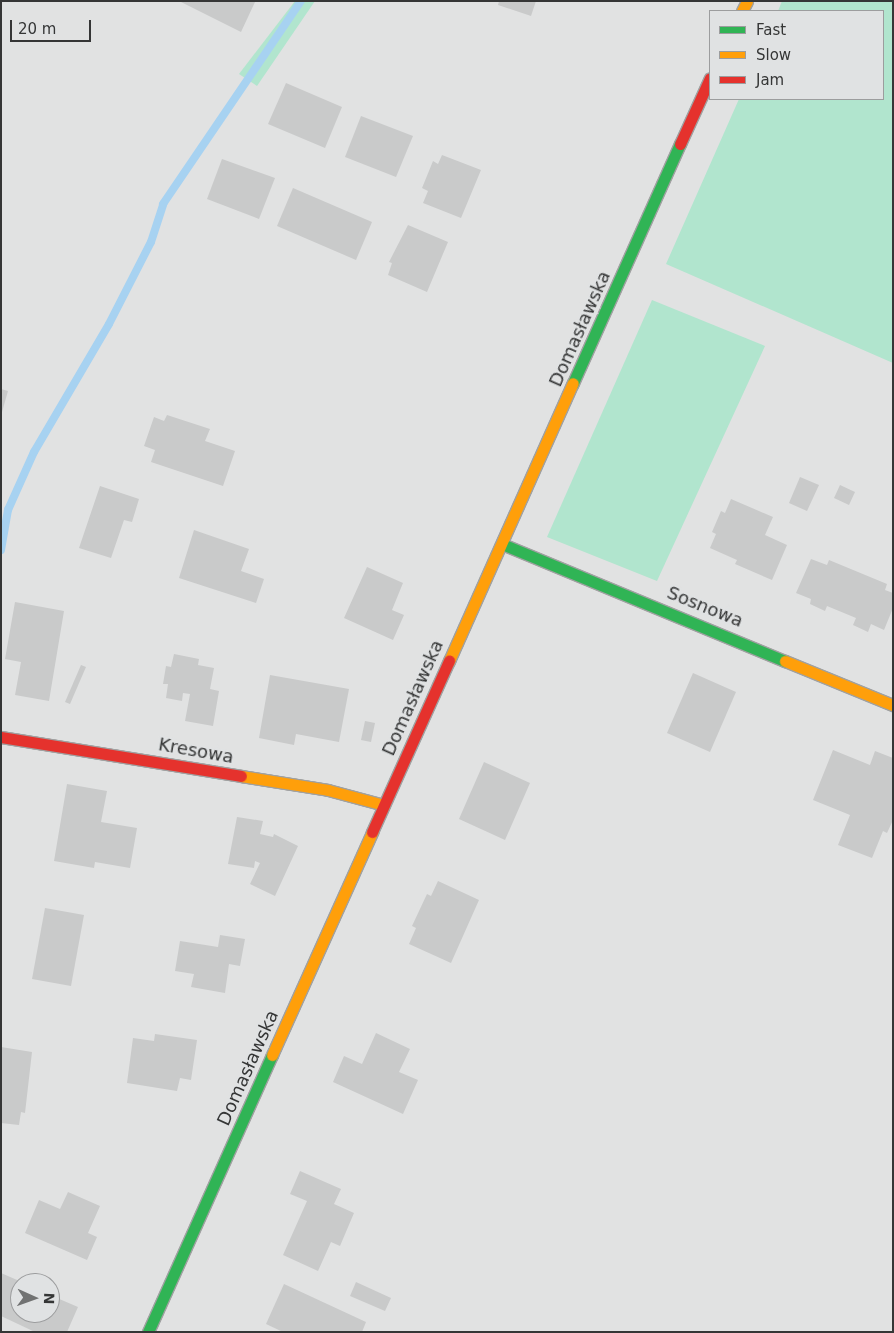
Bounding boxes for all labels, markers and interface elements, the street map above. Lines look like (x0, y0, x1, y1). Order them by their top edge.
scale bar (12, 10, 94, 42)
legend (709, 10, 884, 100)
text: 20 m (18, 20, 56, 38)
text: Fast (756, 21, 786, 39)
text: Slow (756, 46, 791, 64)
text: Jam (756, 71, 784, 89)
street label: Domasławska (545, 268, 615, 390)
street label: Sosnowa (664, 582, 746, 632)
street label: Domasławska (378, 637, 448, 759)
street label: Kresowa (157, 734, 235, 768)
street label: Domasławska (213, 1007, 283, 1129)
north arrow (10, 1273, 60, 1323)
text: N (41, 1292, 57, 1305)

